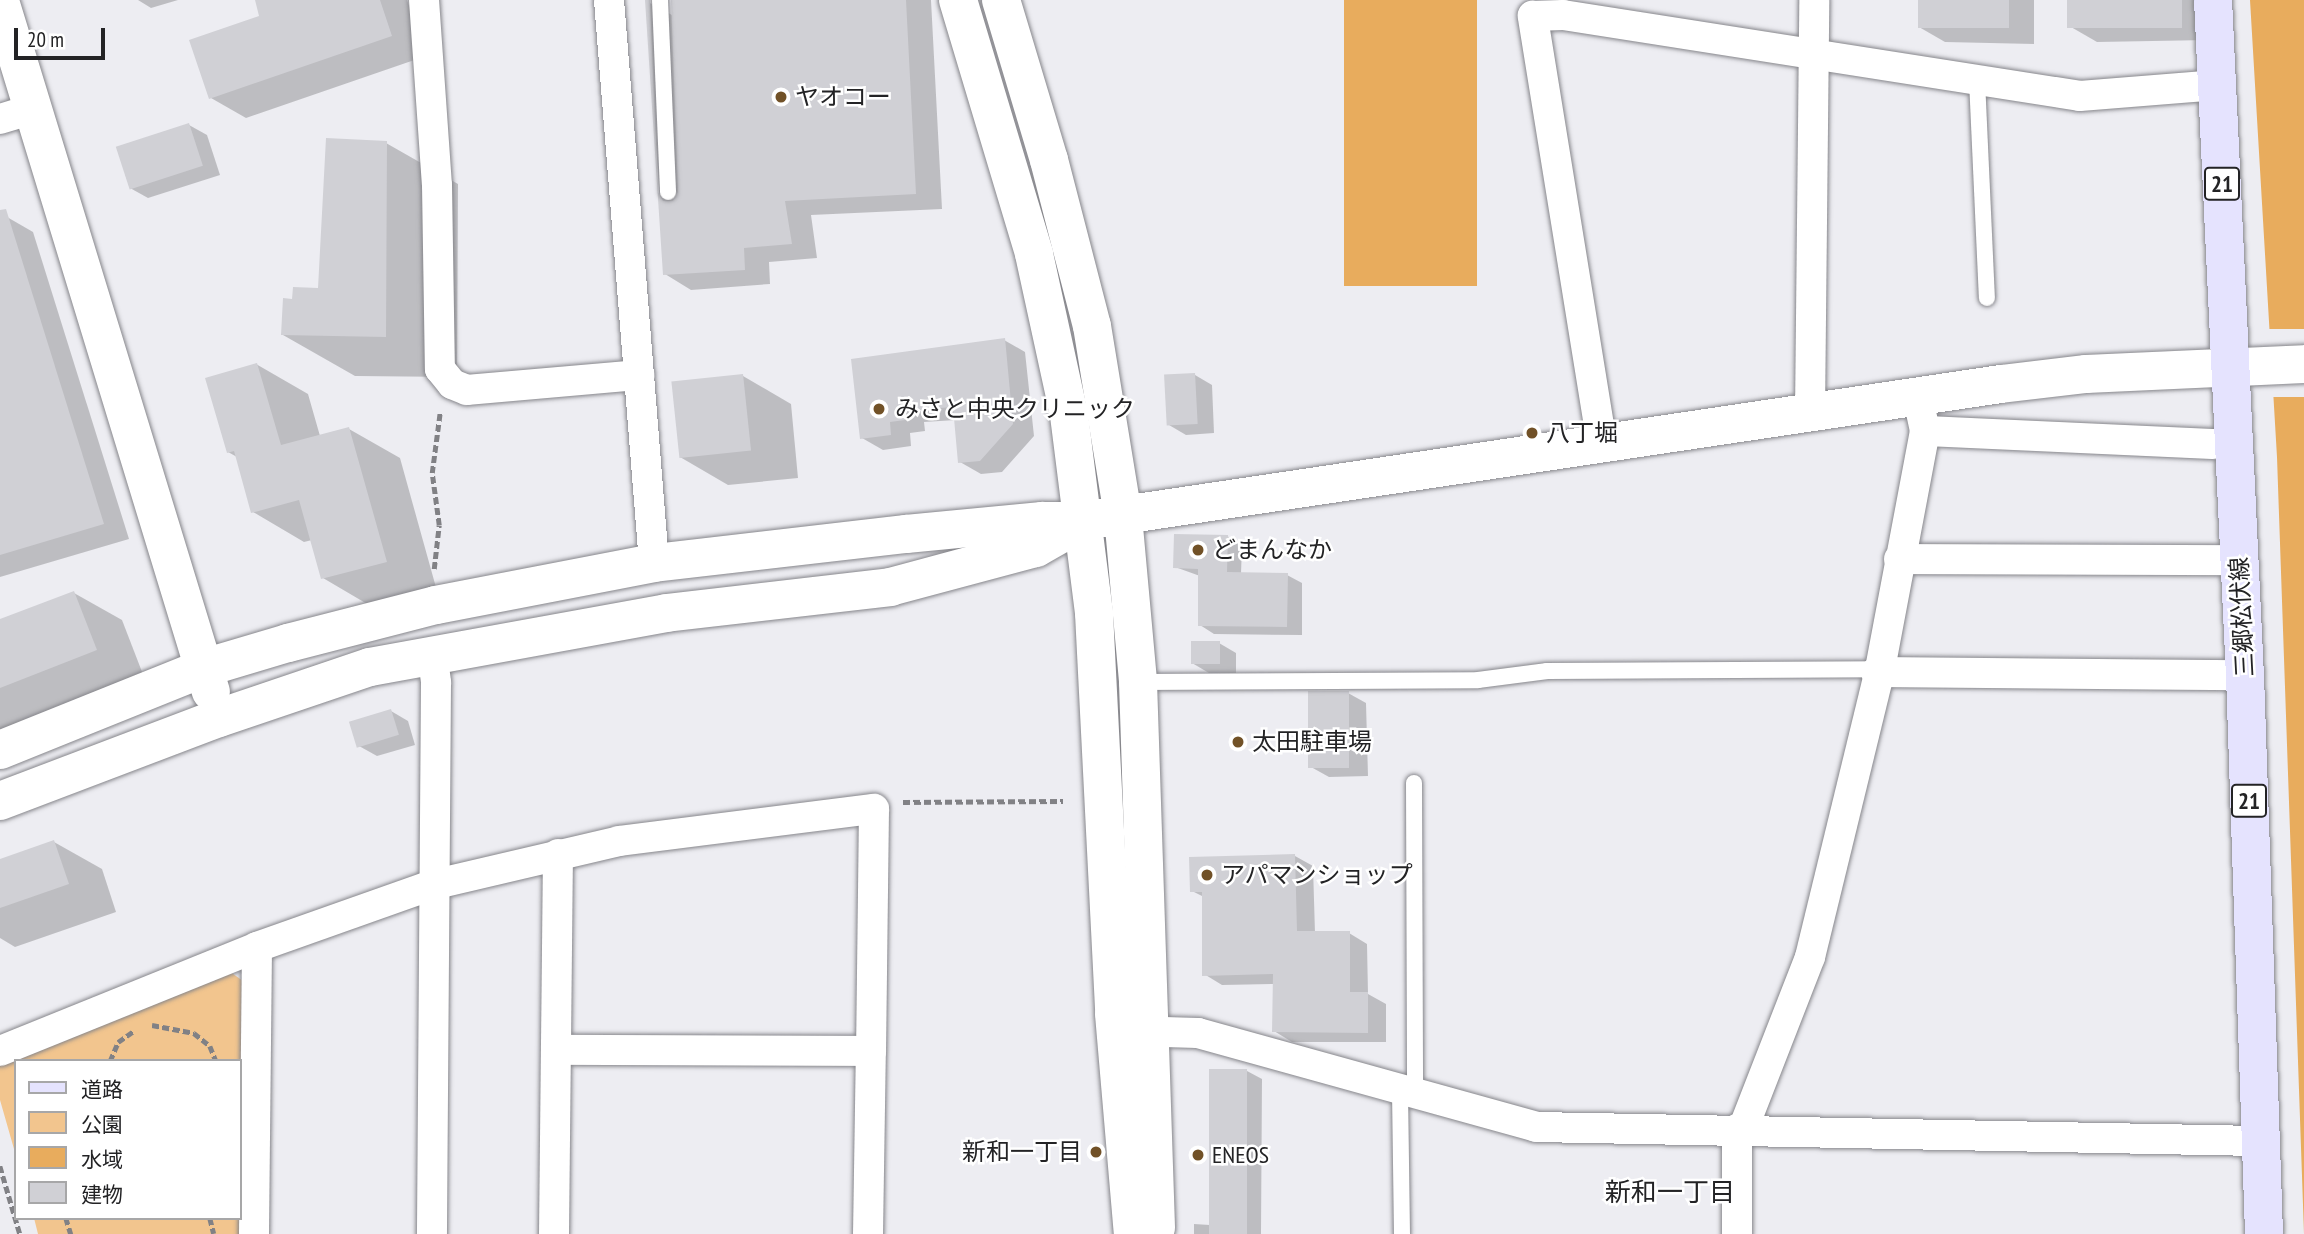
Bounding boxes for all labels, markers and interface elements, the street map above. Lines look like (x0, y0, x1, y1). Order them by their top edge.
scale bar (18, 14, 108, 58)
text: 20 m (27, 26, 64, 53)
place label: ヤオコー (795, 83, 891, 111)
marker: ヤオコー (773, 89, 789, 105)
road number: 21 (2203, 164, 2241, 204)
place label: みさと中央クリニック (895, 395, 1135, 423)
marker: みさと中央クリニック (869, 399, 889, 419)
place label: 八丁堀 (1546, 419, 1618, 447)
marker: 八丁堀 (1524, 425, 1540, 441)
place label: どまんなか (1212, 536, 1332, 564)
marker: どまんなか (1190, 542, 1206, 558)
street label: 三郷松伏線 (2224, 556, 2260, 678)
place label: 太田駐車場 (1252, 728, 1372, 756)
marker: 太田駐車場 (1230, 734, 1246, 750)
road number: 21 (2230, 782, 2268, 820)
place label: アパマンショップ (1221, 861, 1413, 889)
marker: アパマンショップ (1199, 867, 1215, 883)
legend (14, 1059, 242, 1220)
text: 道路 (81, 1076, 123, 1103)
text: 公園 (81, 1111, 123, 1138)
place label: 新和一丁目 (962, 1138, 1082, 1166)
place label: ENEOS (1212, 1141, 1269, 1169)
marker: 新和一丁目 (1088, 1144, 1104, 1160)
text: 水域 (81, 1146, 123, 1173)
marker: ENEOS (1190, 1147, 1206, 1163)
district label: 新和一丁目 (1605, 1176, 1735, 1208)
text: 建物 (81, 1181, 123, 1208)

